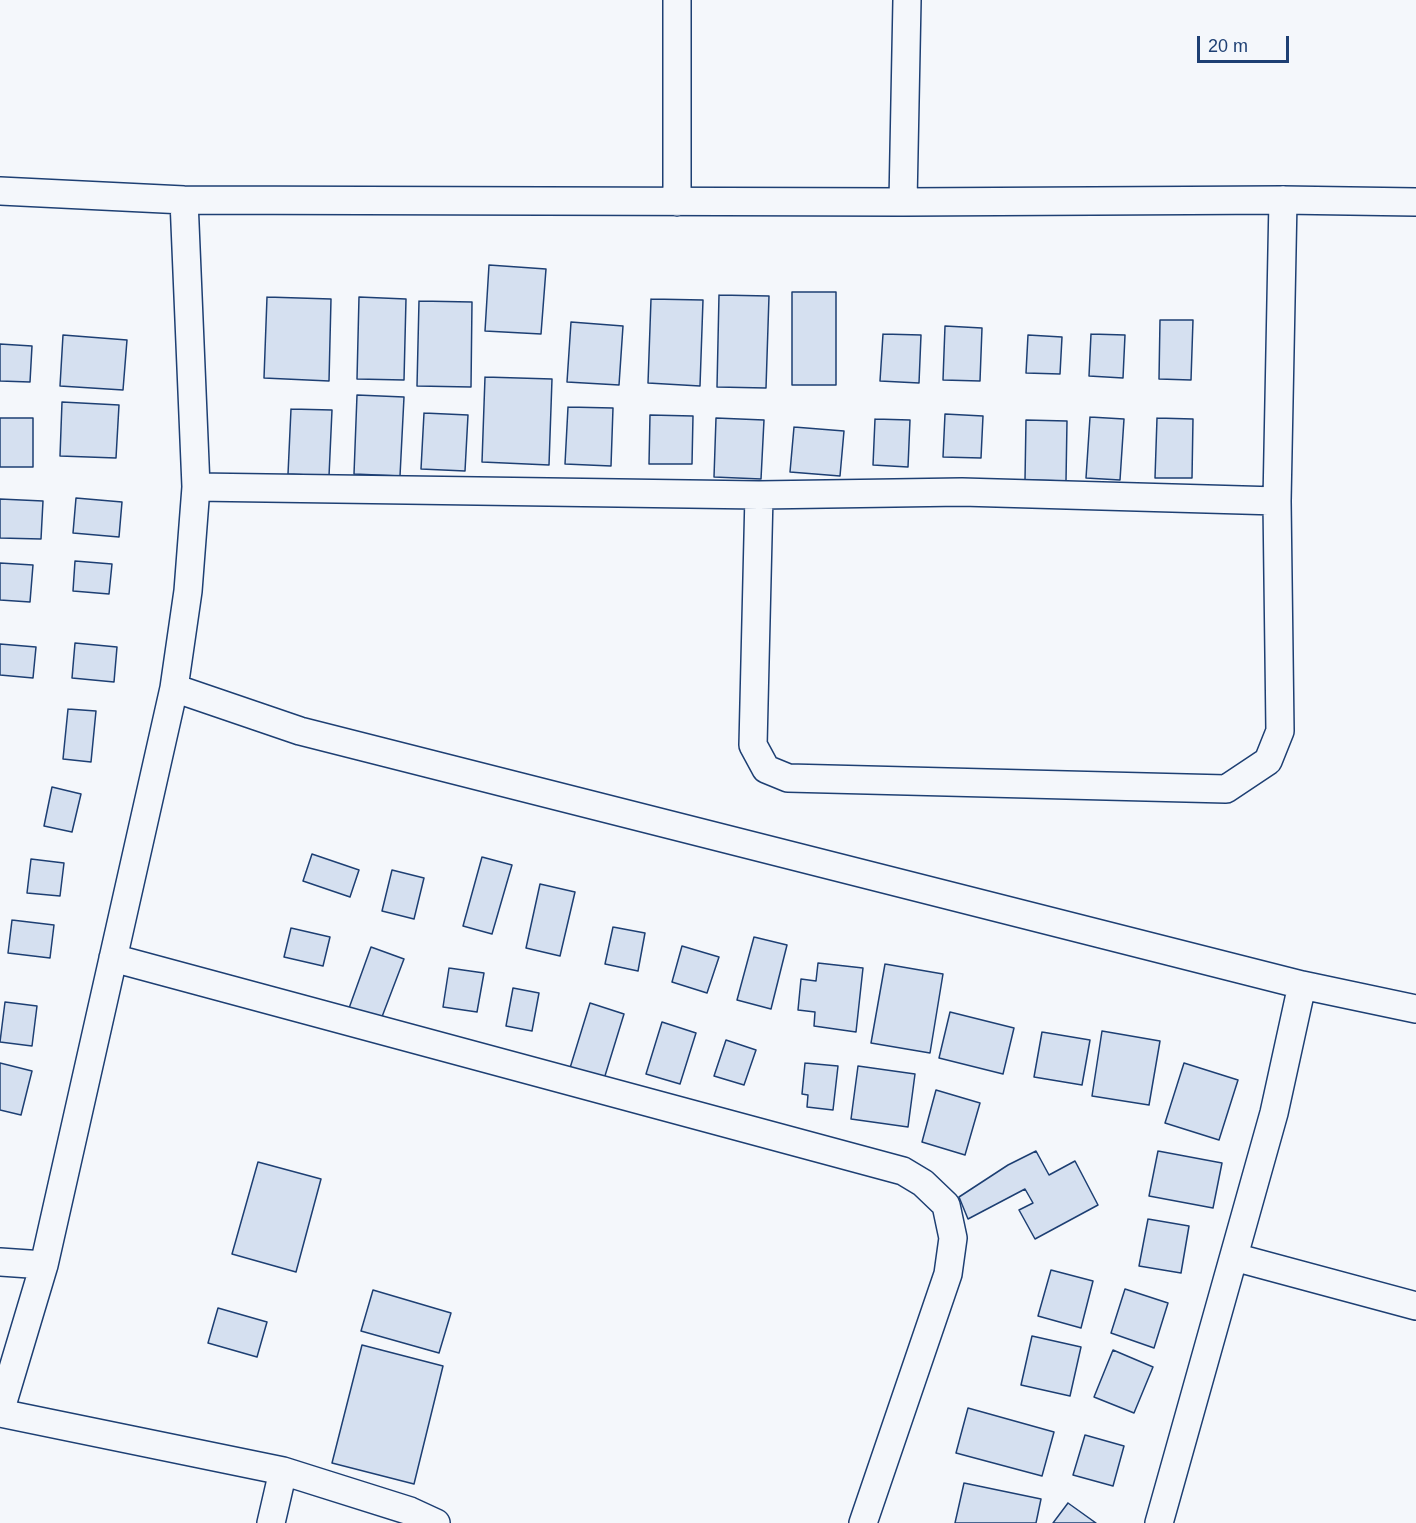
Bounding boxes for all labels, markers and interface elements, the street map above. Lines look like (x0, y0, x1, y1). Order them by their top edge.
scale bar (1200, 24, 1292, 62)
text: 20 m (1208, 36, 1248, 56)

